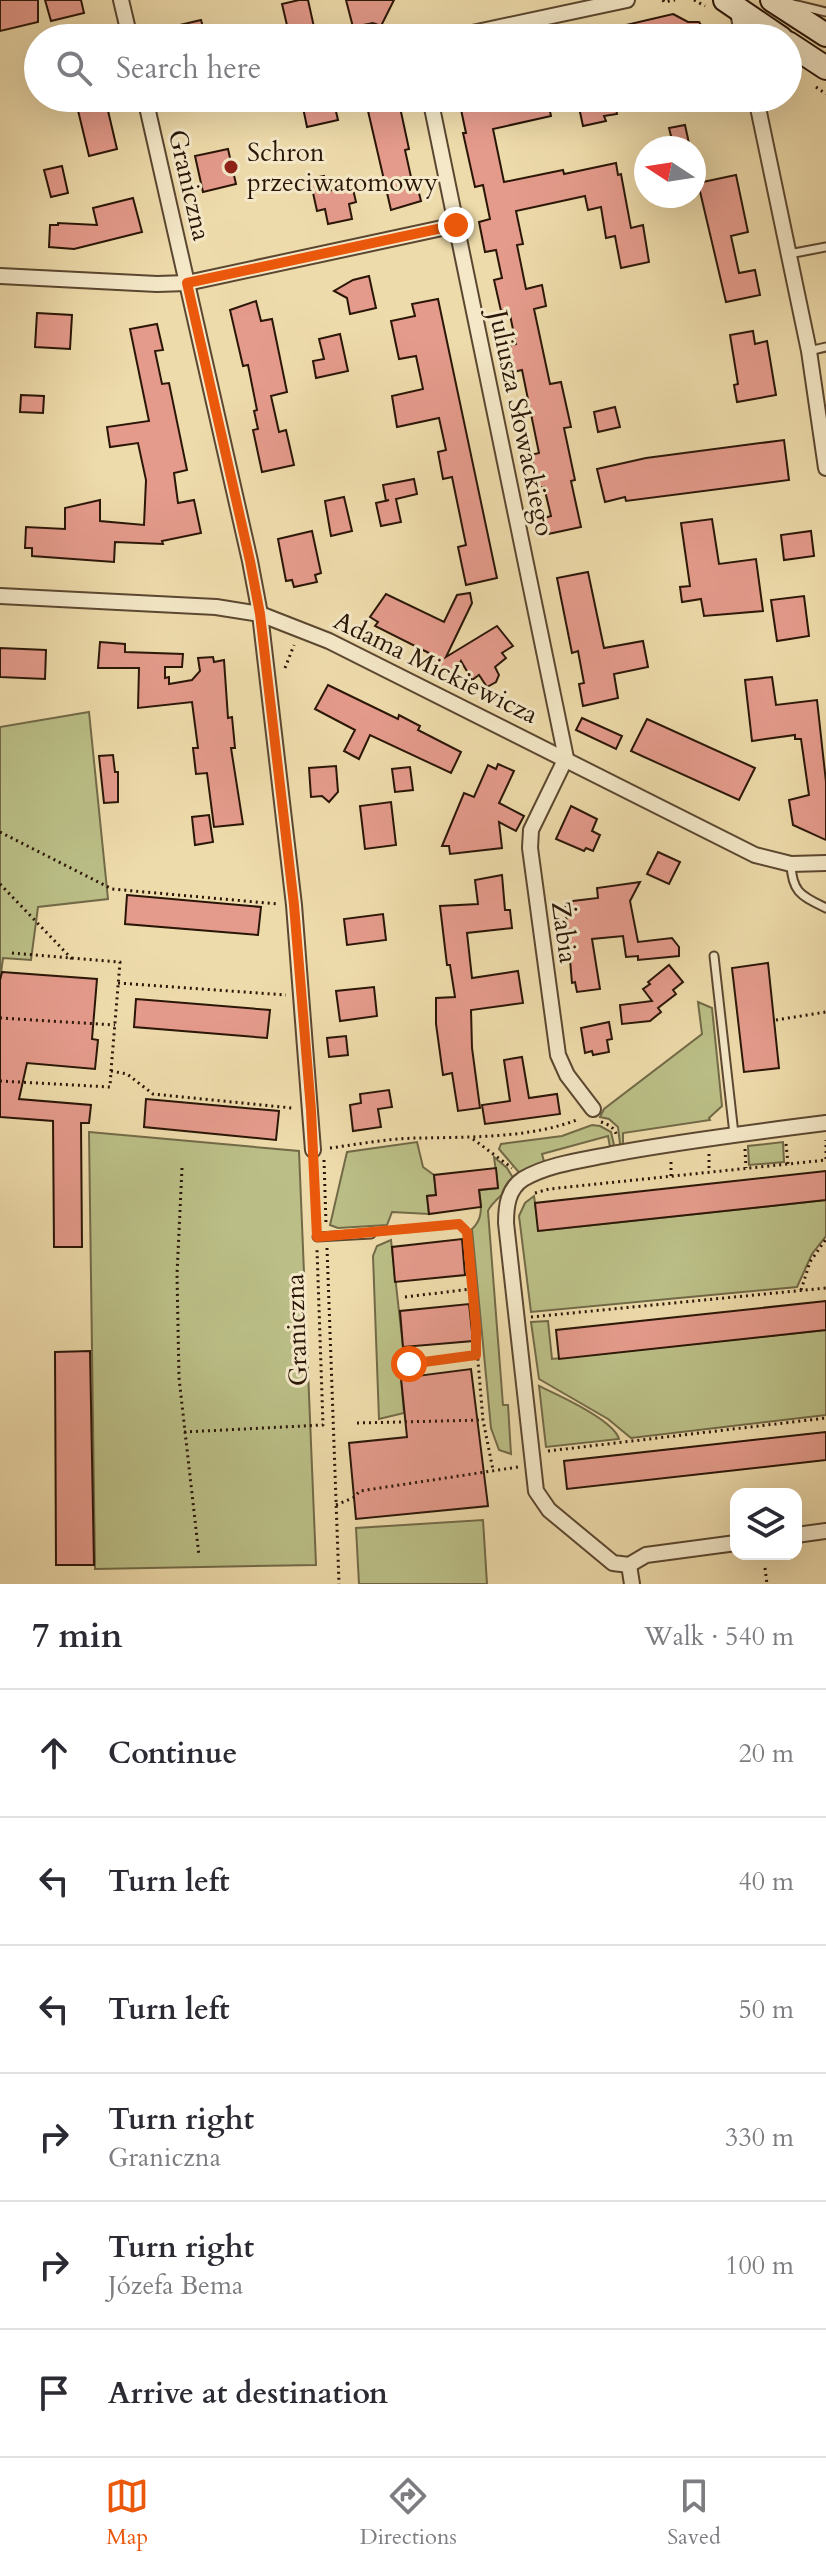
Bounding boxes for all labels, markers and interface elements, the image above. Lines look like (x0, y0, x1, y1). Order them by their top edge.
search box (24, 24, 802, 112)
icon: search (52, 46, 96, 90)
text: Search here (116, 48, 261, 89)
street label: Graniczna (160, 126, 219, 244)
place label: Schron przeciwatomowy (247, 135, 438, 200)
north arrow (634, 136, 706, 208)
marker: Schron przeciwatomowy (222, 158, 240, 176)
route end (438, 207, 474, 243)
street label: Juliusza Słowackiego (480, 303, 563, 539)
street label: Adama Mickiewicza (328, 603, 544, 732)
street label: Żabia (543, 899, 586, 965)
street label: Graniczna (277, 1273, 316, 1387)
route start (391, 1346, 427, 1382)
map controls (730, 1488, 802, 1560)
button: layers (730, 1488, 802, 1560)
text: 7 min (32, 1613, 123, 1659)
text: Walk · 540 m (644, 1619, 794, 1654)
icon: ahead (32, 1731, 76, 1775)
text: Continue (108, 1733, 237, 1774)
text: 20 m (738, 1736, 794, 1771)
icon: left (32, 1859, 76, 1903)
text: Turn left (108, 1861, 230, 1902)
text: 40 m (738, 1864, 794, 1899)
icon: left (32, 1987, 76, 2031)
text: Turn left (108, 1989, 230, 2030)
text: 50 m (738, 1992, 794, 2027)
text: Turn right (108, 2099, 254, 2140)
icon: right (32, 2115, 76, 2159)
text: 330 m (725, 2120, 794, 2155)
text: Graniczna (108, 2140, 221, 2175)
text: Turn right (108, 2227, 254, 2268)
icon: right (32, 2243, 76, 2287)
text: 100 m (725, 2248, 794, 2283)
text: Józefa Bema (108, 2268, 243, 2303)
icon: arrive (32, 2371, 76, 2415)
text: Arrive at destination (108, 2373, 388, 2414)
tab: Map (105, 2474, 149, 2552)
tab: Directions (360, 2474, 457, 2552)
tab: Saved (667, 2474, 721, 2552)

